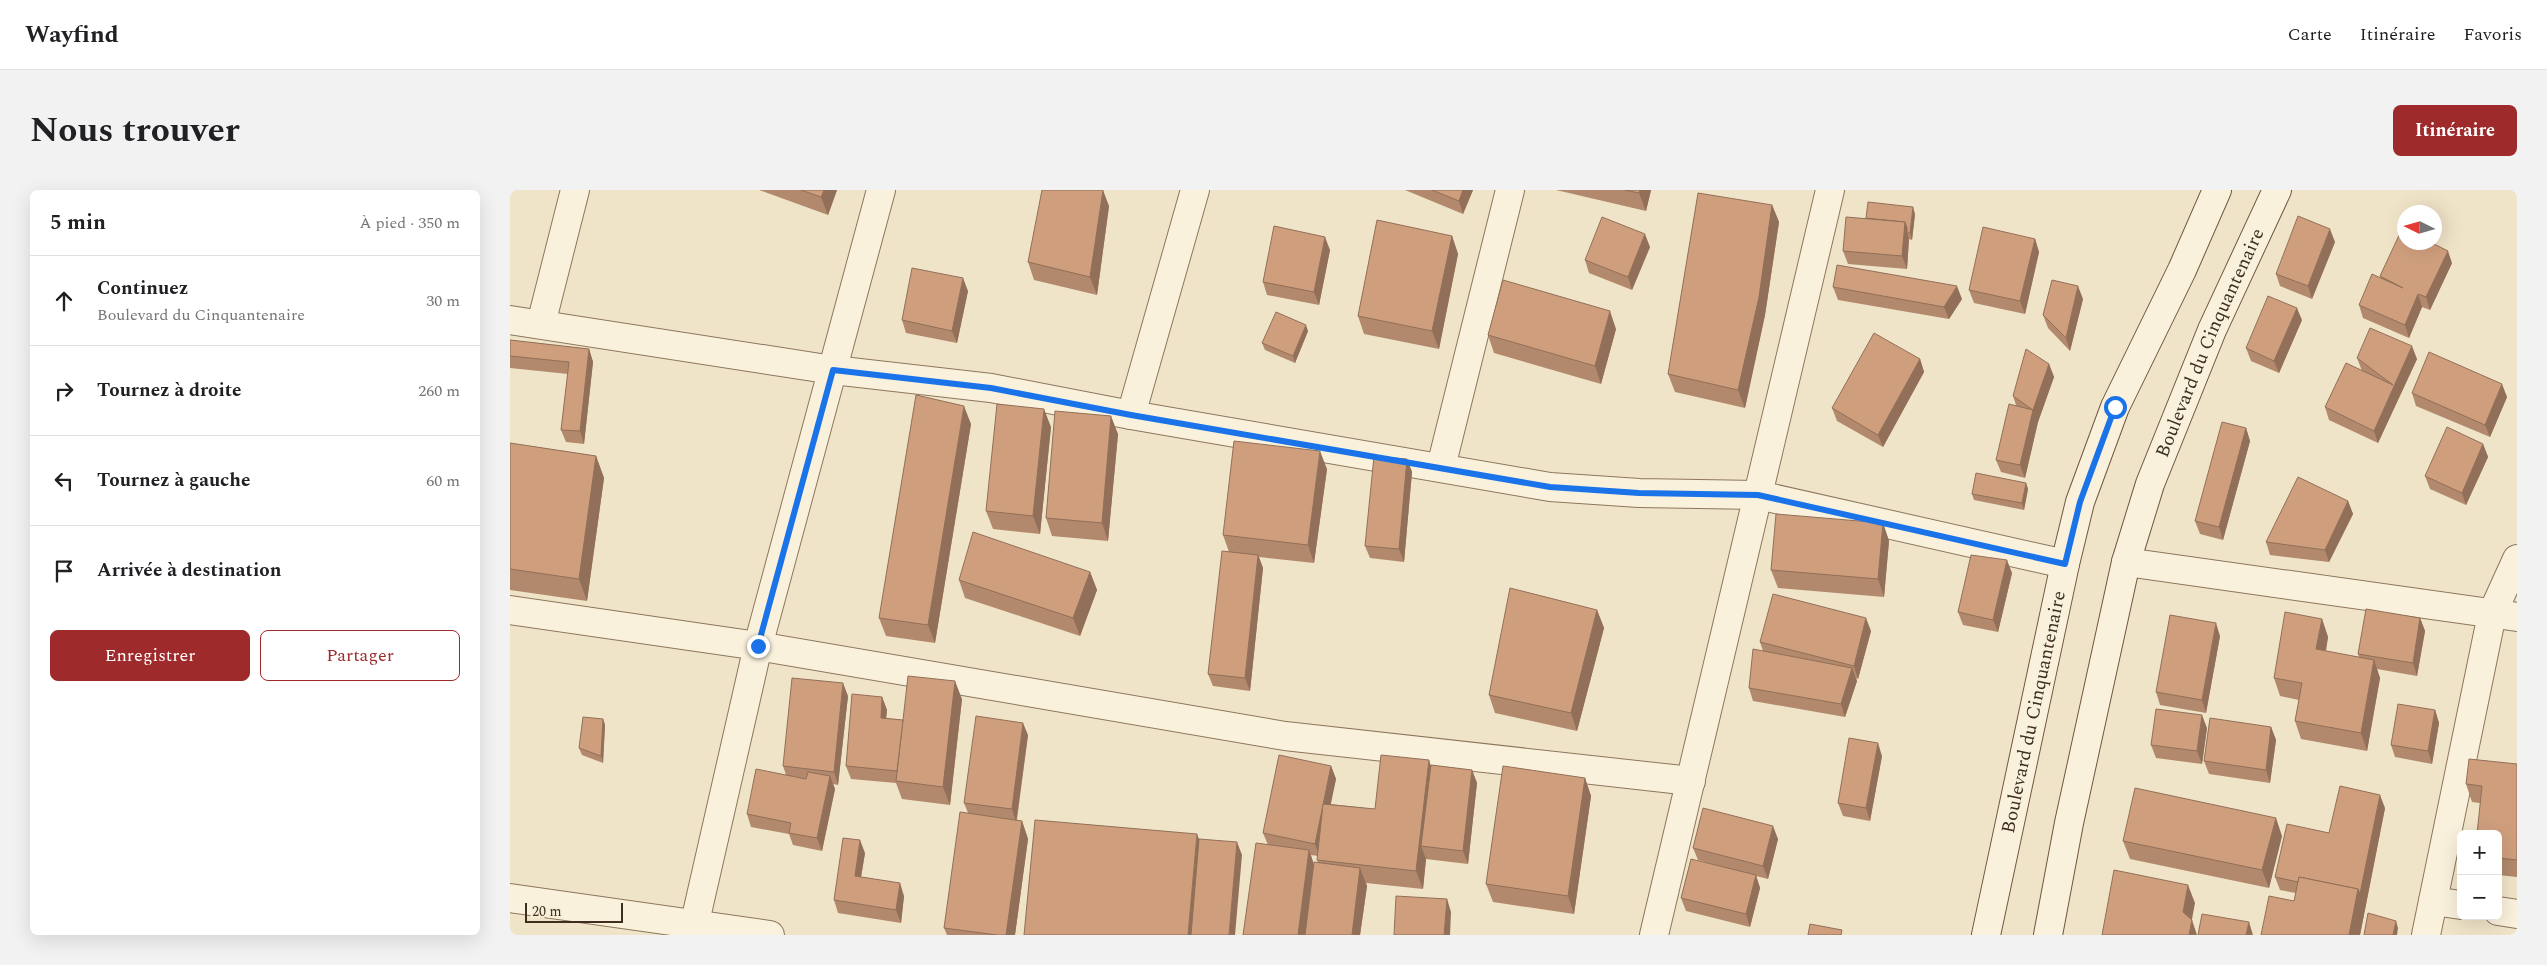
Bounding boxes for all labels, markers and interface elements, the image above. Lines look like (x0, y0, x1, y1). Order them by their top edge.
text: Wayfind (25, 17, 119, 53)
text: Carte (2288, 21, 2332, 48)
text: Itinéraire (2360, 21, 2436, 48)
text: Favoris (2464, 21, 2522, 48)
text: Nous trouver (30, 104, 240, 157)
button: Itinéraire (2393, 105, 2517, 156)
north arrow (2397, 205, 2442, 250)
text: 5 min (50, 207, 106, 239)
text: À pied · 350 m (359, 211, 460, 235)
street label: Boulevard du Cinquantenaire (2148, 223, 2272, 462)
text: Continuez (97, 274, 188, 303)
icon: ahead (50, 287, 78, 315)
text: 30 m (426, 289, 460, 313)
text: Boulevard du Cinquantenaire (97, 303, 305, 327)
text: Tournez à droite (97, 376, 241, 405)
icon: right (50, 377, 78, 405)
text: 260 m (418, 379, 460, 403)
route start (2104, 396, 2127, 419)
text: Tournez à gauche (97, 466, 250, 495)
icon: left (50, 467, 78, 495)
text: 60 m (426, 469, 460, 493)
text: Arrivée à destination (97, 556, 281, 585)
icon: arrive (50, 557, 78, 585)
street label: Boulevard du Cinquantenaire (1994, 588, 2073, 836)
button: Enregistrer (50, 630, 250, 681)
button: Partager (260, 630, 460, 681)
route end (747, 635, 770, 658)
map controls (2457, 830, 2502, 920)
button: + (2457, 830, 2502, 875)
button: − (2457, 875, 2502, 920)
scale bar (525, 900, 622, 923)
text: 20 m (532, 901, 562, 922)

